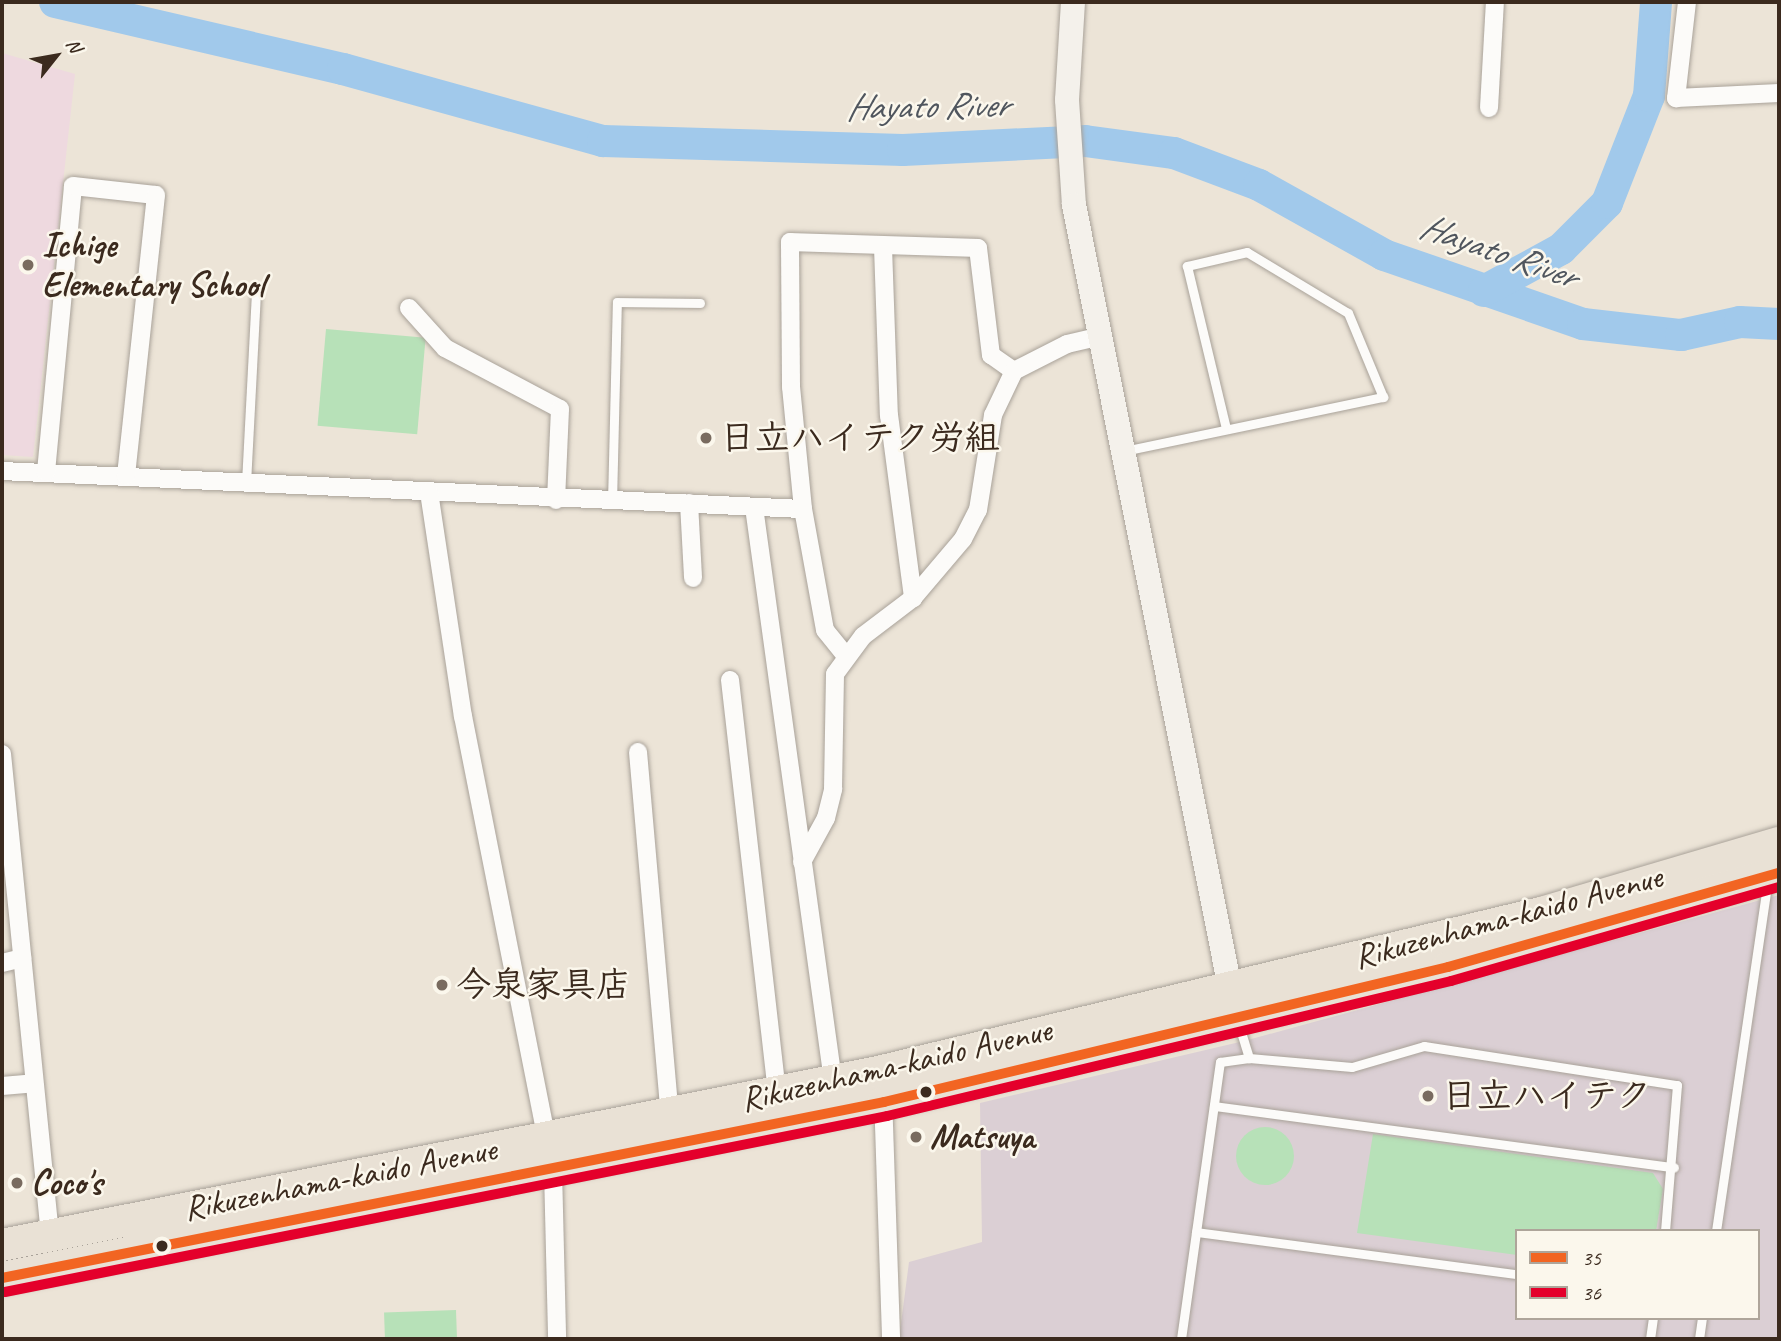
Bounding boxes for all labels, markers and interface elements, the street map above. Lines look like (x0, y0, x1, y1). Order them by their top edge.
north arrow (21, 21, 91, 91)
text: N (61, 34, 87, 56)
water label: Hayato River (845, 82, 1009, 130)
water label: Hayato River (1414, 204, 1582, 298)
place label: Ichige Elementary School (42, 224, 264, 306)
marker: Ichige Elementary School (20, 257, 36, 273)
place label: 日立ハイテク労組 (720, 417, 1000, 459)
marker: 日立ハイテク労組 (698, 430, 714, 446)
street label: Rikuzenhama-kaido Avenue (1349, 856, 1667, 978)
place label: 今泉家具店 (456, 964, 631, 1006)
marker: 今泉家具店 (434, 977, 450, 993)
street label: Rikuzenhama-kaido Avenue (737, 1009, 1055, 1121)
place label: 日立ハイテク (1442, 1075, 1652, 1117)
unlabelled marker (919, 1085, 933, 1099)
marker: 日立ハイテク (1420, 1088, 1436, 1104)
place label: Matsuya (930, 1116, 1035, 1158)
street label: Rikuzenhama-kaido Avenue (180, 1128, 500, 1230)
marker: Matsuya (908, 1129, 924, 1145)
place label: Coco's (31, 1162, 102, 1204)
marker: Coco's (9, 1175, 25, 1191)
legend (1515, 1229, 1760, 1320)
unlabelled marker (155, 1239, 169, 1253)
text: 35 (1582, 1245, 1601, 1271)
text: 36 (1582, 1280, 1601, 1306)

